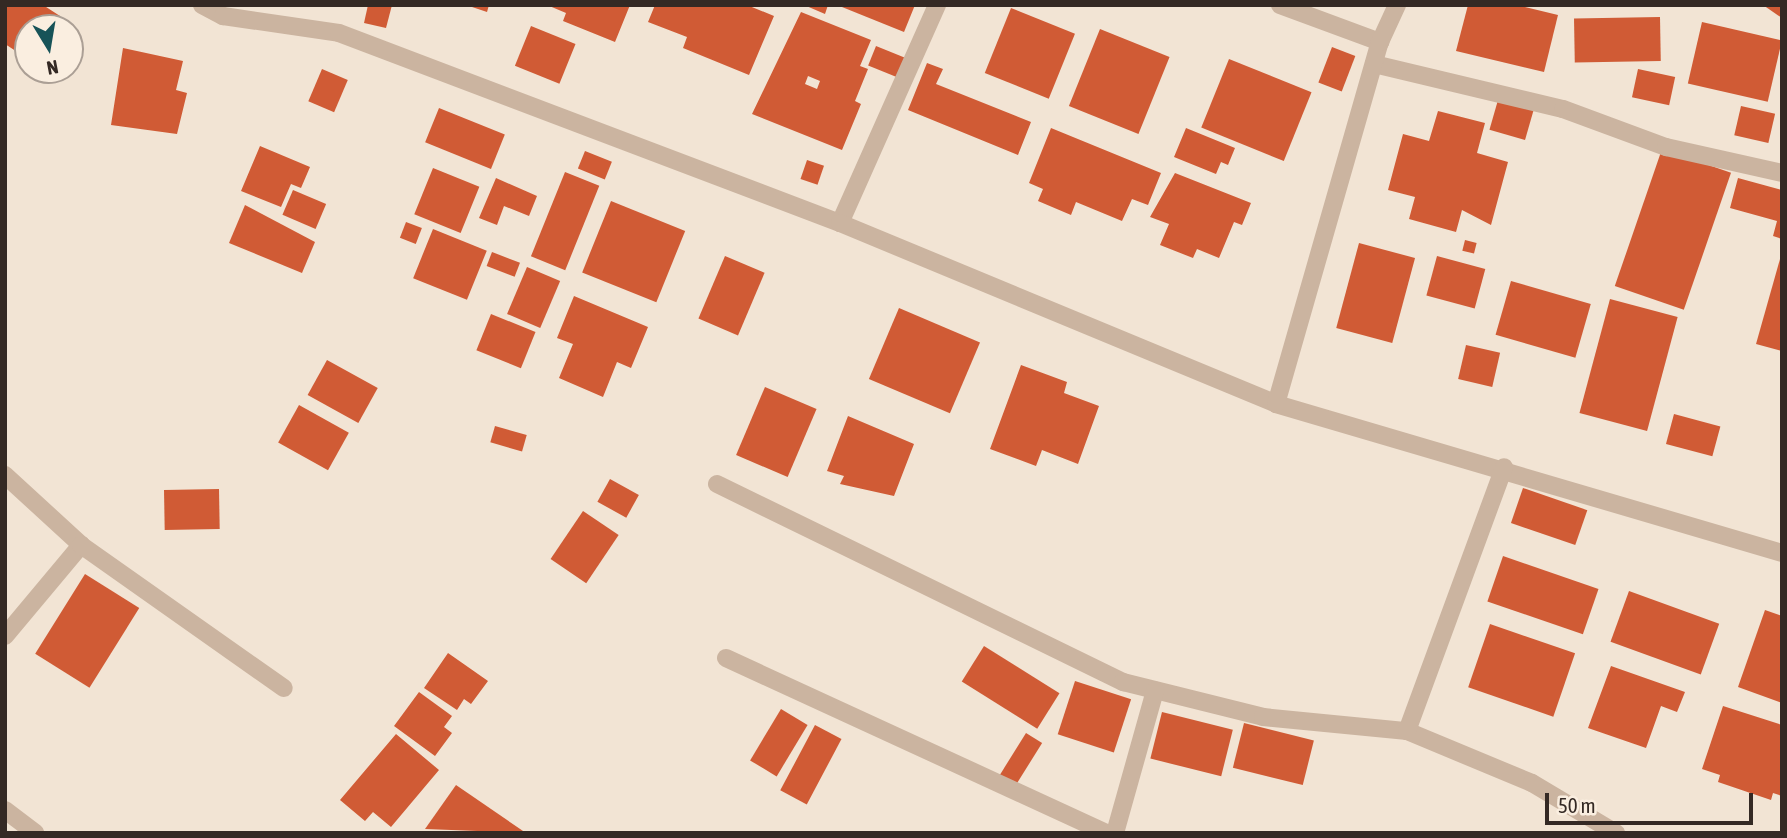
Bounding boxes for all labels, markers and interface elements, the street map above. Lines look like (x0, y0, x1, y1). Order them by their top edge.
north arrow (14, 14, 84, 84)
text: N (45, 56, 60, 80)
scale bar (1549, 778, 1757, 822)
text: 50 m (1558, 793, 1596, 817)

